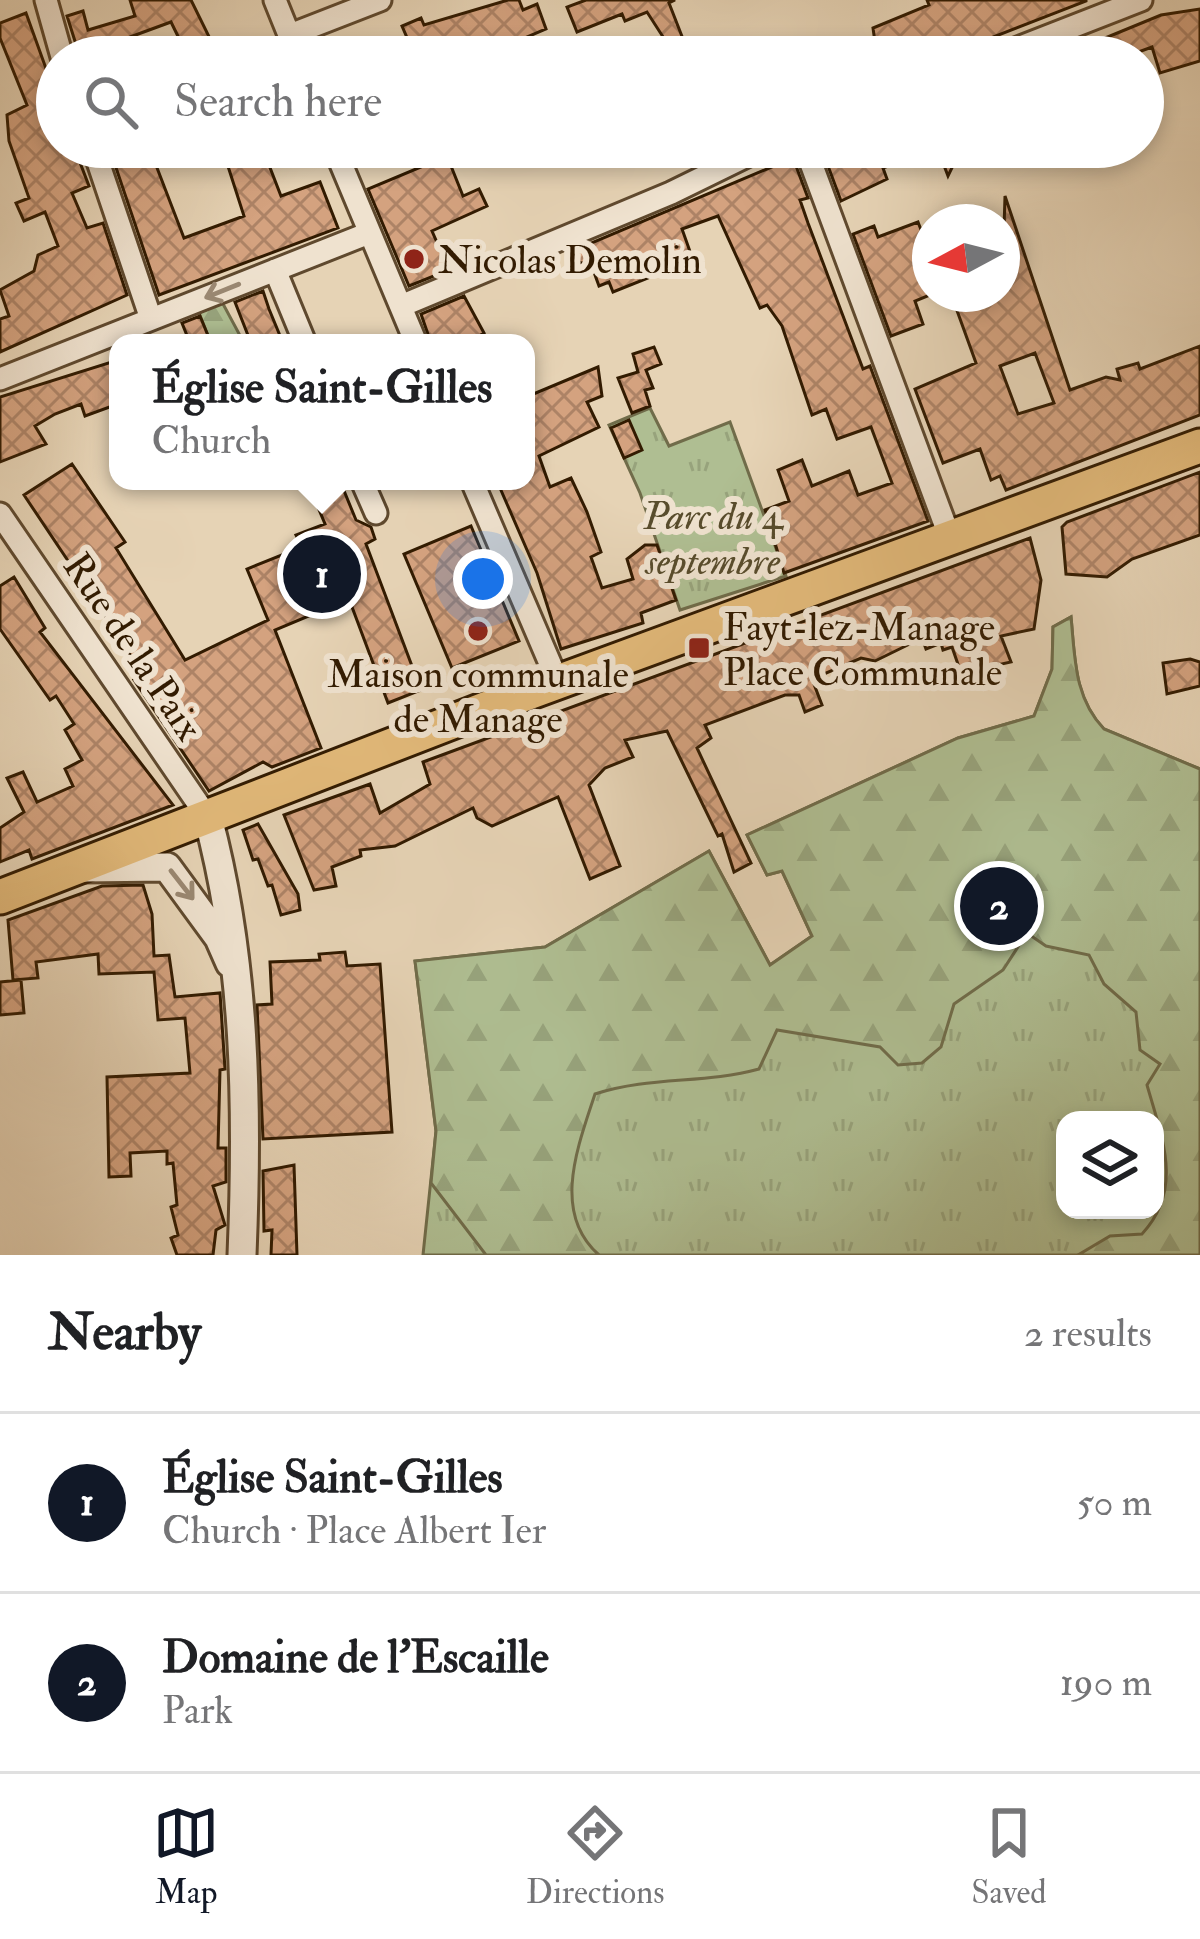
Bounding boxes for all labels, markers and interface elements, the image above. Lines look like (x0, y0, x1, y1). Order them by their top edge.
search box (36, 36, 1164, 168)
icon: search (78, 69, 144, 135)
text: Search here (174, 74, 382, 130)
north arrow (912, 204, 1020, 312)
place label: Nicolas Demolin (438, 236, 702, 285)
marker: Nicolas Demolin (401, 246, 427, 272)
one-way arrow (204, 282, 241, 303)
popup (109, 334, 535, 490)
text: Église Saint-Gilles (152, 360, 492, 416)
text: Church (152, 416, 271, 465)
park label: Parc du 4 septembre (642, 492, 785, 586)
pin: 1 (283, 529, 361, 619)
street label: Rue de la Paix (52, 544, 213, 750)
your location (453, 549, 513, 609)
place label: Fayt-lez-Manage Place Communale (723, 603, 1002, 697)
marker: Maison communale de Manage (465, 618, 491, 644)
marker: Fayt-lez-Manage Place Communale (686, 635, 712, 661)
place label: Maison communale de Manage (327, 650, 629, 744)
pin: 2 (960, 861, 1038, 951)
one-way arrow (168, 869, 195, 901)
map controls (1056, 1111, 1164, 1219)
button: layers (1056, 1111, 1164, 1219)
text: Nearby (48, 1301, 201, 1365)
text: 2 results (1024, 1309, 1152, 1358)
text: Église Saint-Gilles (162, 1450, 503, 1506)
text: 1 (80, 1478, 94, 1527)
text: 50 m (1077, 1478, 1152, 1527)
text: Church · Place Albert Ier (162, 1506, 546, 1555)
text: Domaine de l'Escaille (162, 1630, 549, 1686)
text: 2 (77, 1658, 97, 1707)
text: 190 m (1060, 1658, 1152, 1707)
text: Park (162, 1686, 233, 1735)
tab: Map (153, 1800, 219, 1913)
tab: Directions (526, 1800, 665, 1913)
tab: Saved (971, 1800, 1047, 1913)

